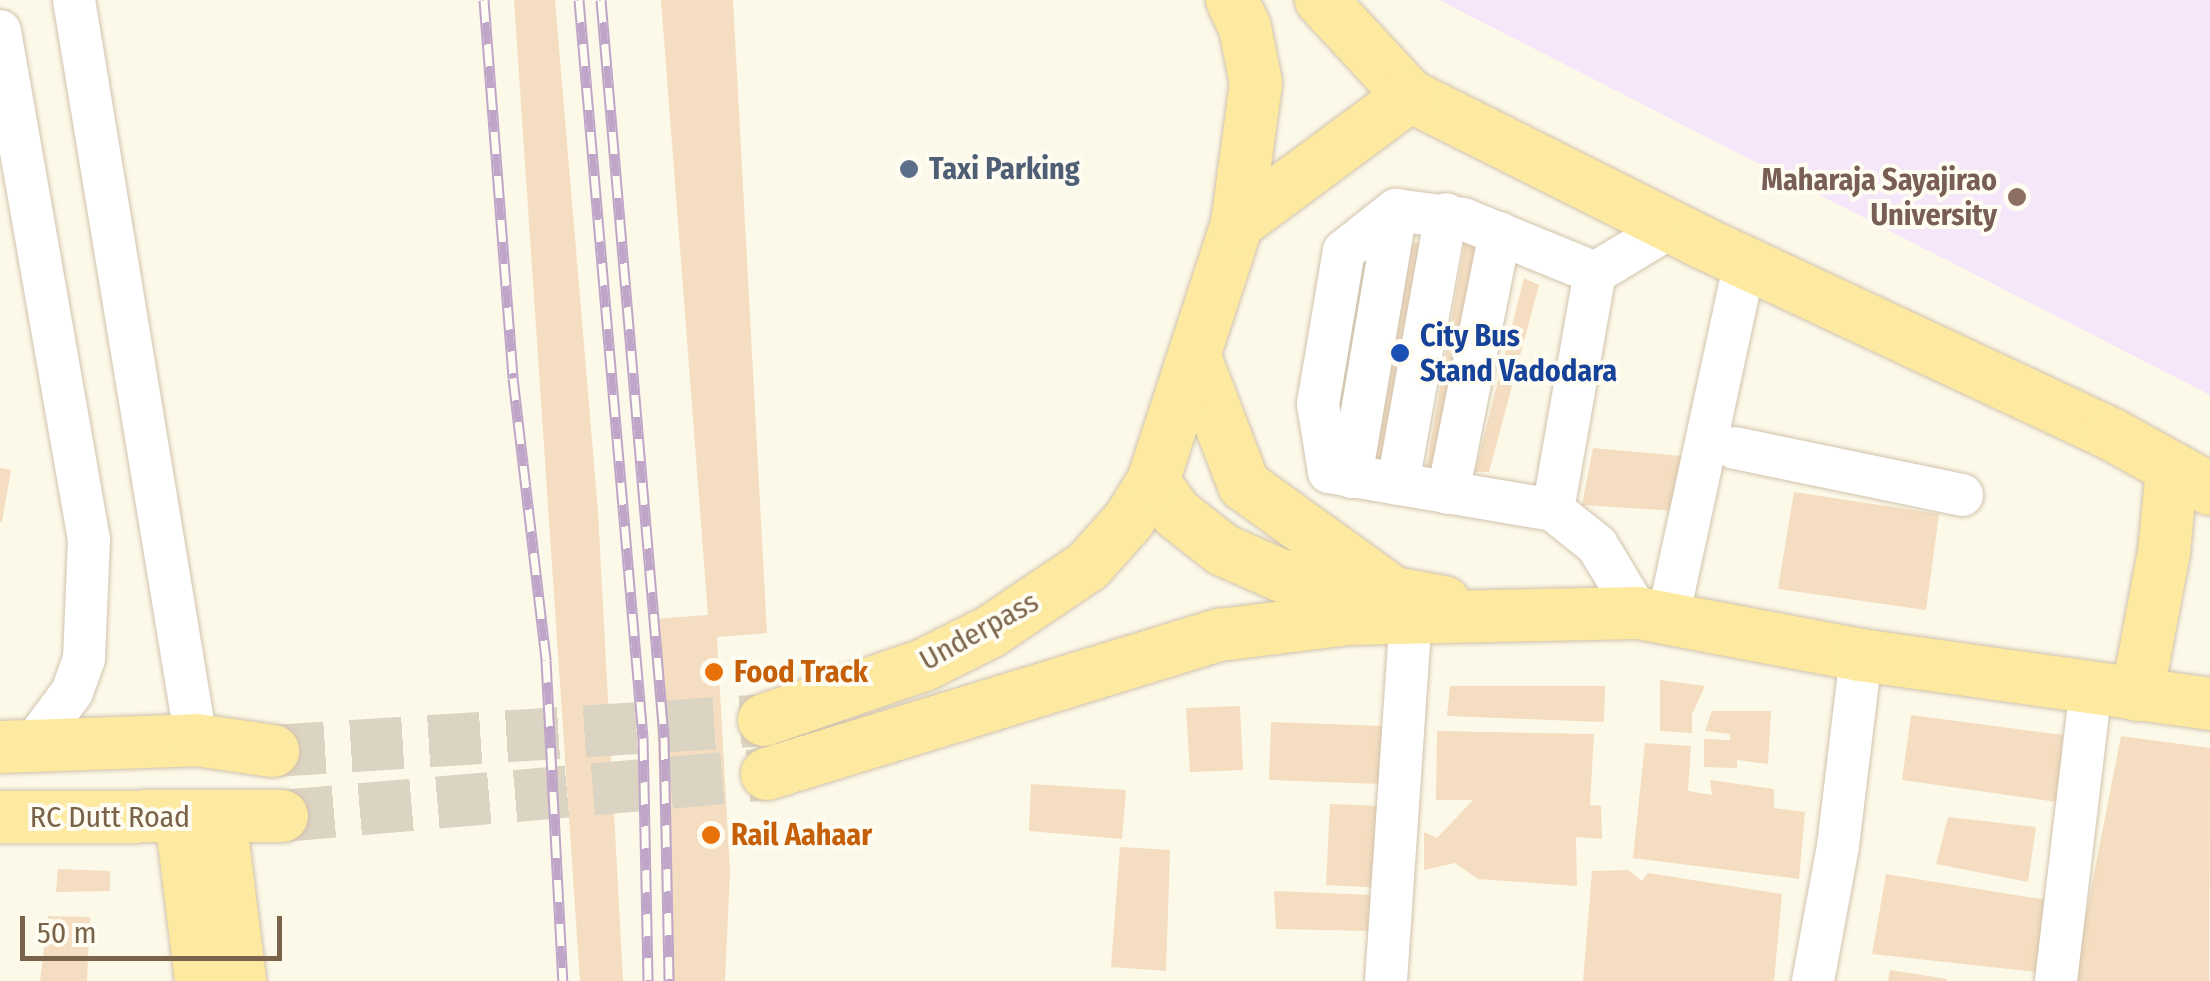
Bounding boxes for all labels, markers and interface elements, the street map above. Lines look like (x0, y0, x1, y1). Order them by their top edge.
place label: Taxi Parking (929, 151, 1080, 187)
marker: Taxi Parking (898, 158, 920, 180)
place label: Maharaja Sayajirao University (1761, 162, 1997, 232)
marker: Maharaja Sayajirao University (2006, 186, 2028, 208)
place label: City Bus Stand Vadodara (1420, 318, 1617, 388)
marker: City Bus Stand Vadodara (1389, 342, 1411, 364)
street label: Underpass (913, 584, 1045, 678)
place label: Food Track (734, 654, 868, 690)
marker: Food Track (703, 661, 725, 683)
street label: RC Dutt Road (30, 799, 190, 835)
place label: Rail Aahaar (731, 817, 872, 853)
marker: Rail Aahaar (700, 824, 722, 846)
scale bar (25, 896, 288, 958)
text: 50 m (37, 915, 97, 951)

